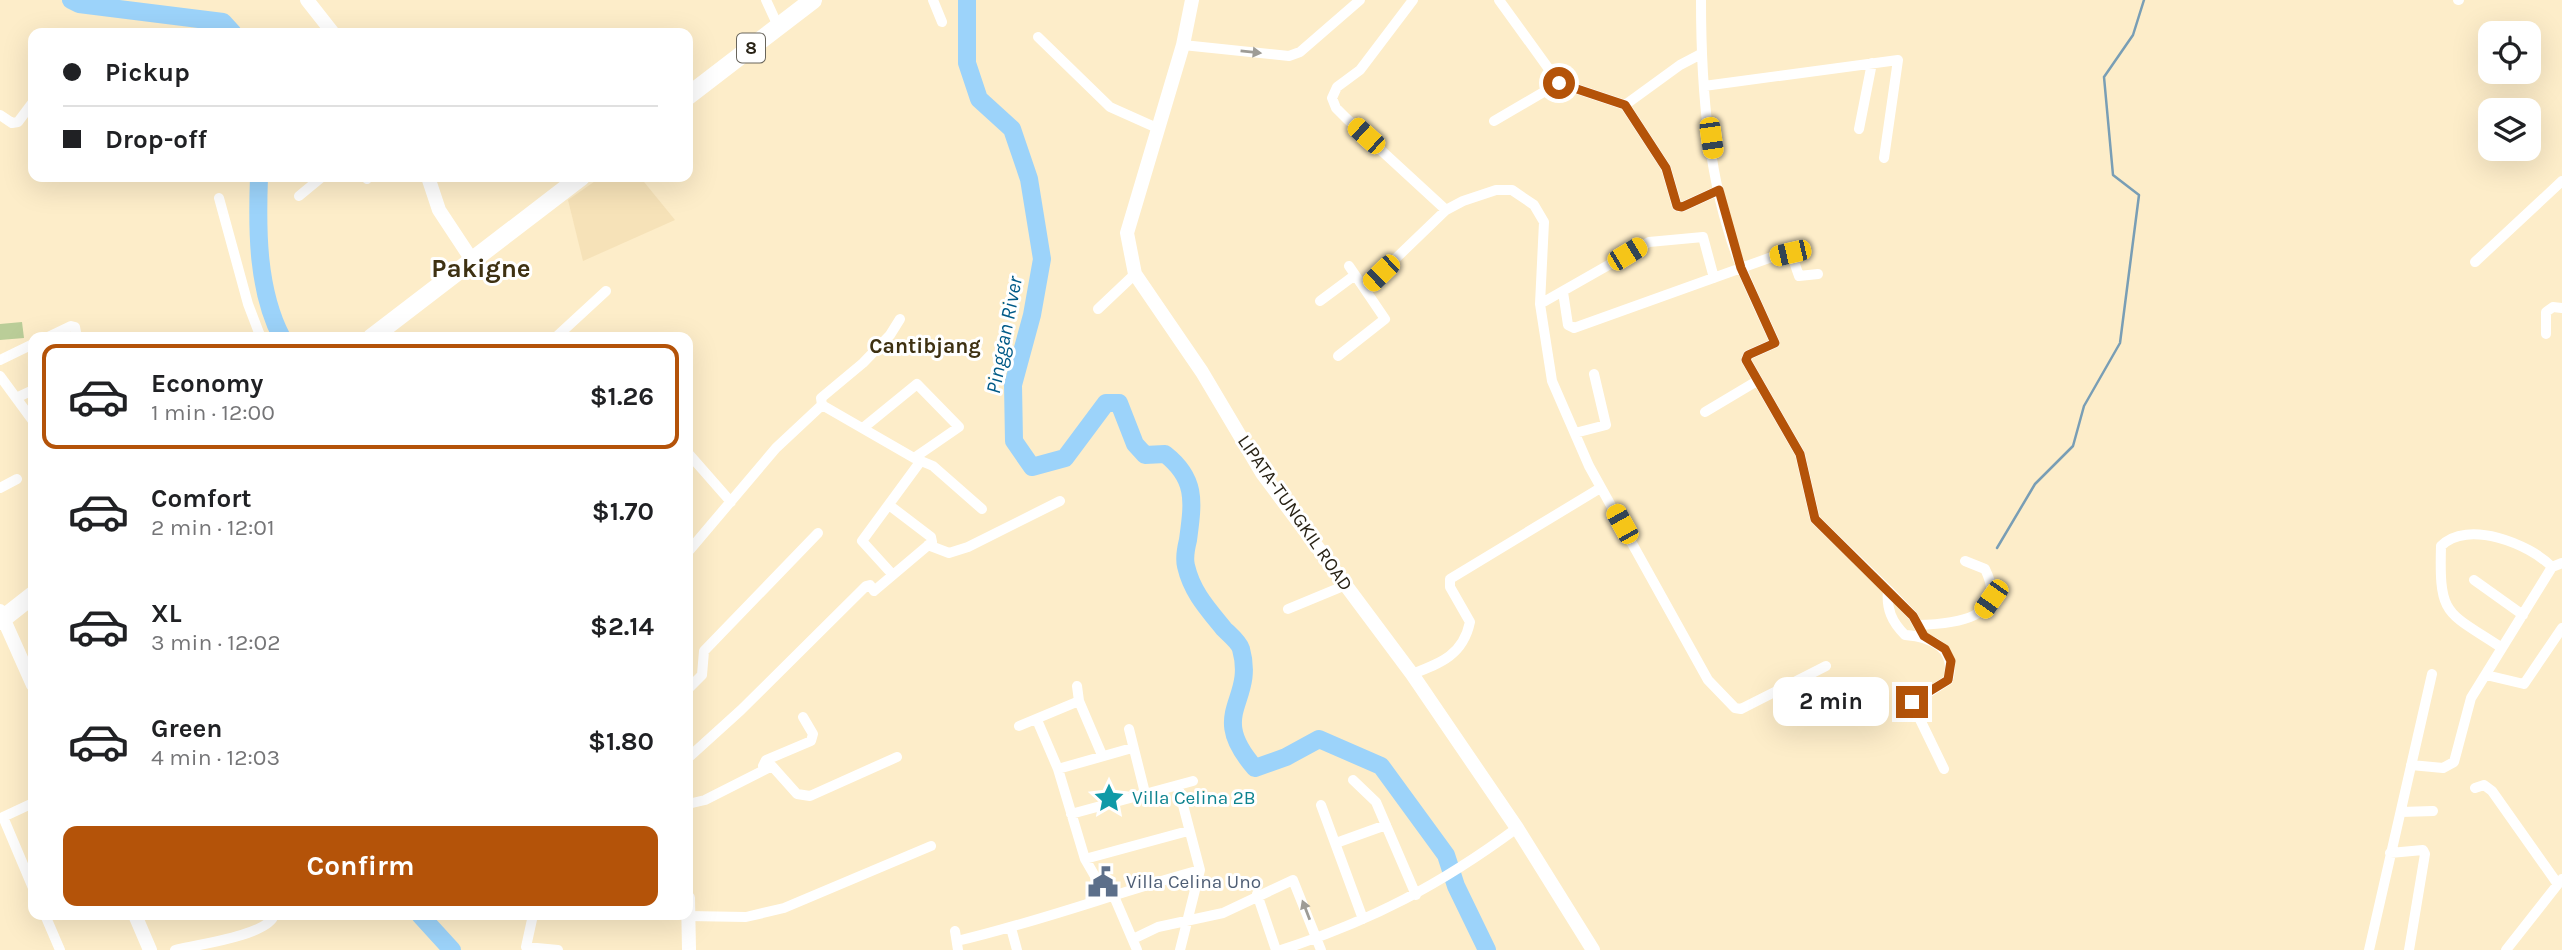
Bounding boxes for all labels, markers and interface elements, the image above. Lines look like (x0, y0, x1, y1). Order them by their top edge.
map controls (2478, 21, 2541, 161)
button: locate (2478, 21, 2541, 84)
road number: 8 (737, 33, 765, 62)
one-way arrow (1240, 47, 1262, 58)
text: Pickup (105, 57, 190, 88)
route start (1543, 67, 1575, 99)
button: layers (2478, 98, 2541, 161)
car (1344, 114, 1389, 158)
car (1698, 116, 1725, 160)
text: Drop-off (105, 124, 207, 155)
car (1604, 234, 1651, 274)
car (1768, 238, 1813, 268)
car (1359, 251, 1404, 295)
district label: Pakigne (431, 253, 531, 284)
water label: Pinggan River (981, 274, 1027, 396)
district label: Cantibjang (869, 334, 981, 358)
icon: car (67, 365, 130, 428)
text: Economy (151, 368, 263, 399)
text: $1.26 (590, 381, 654, 412)
text: 1 min · 12:00 (151, 399, 275, 426)
street label: LIPATA-TUNGKIL ROAD (1233, 431, 1357, 595)
icon: car (67, 480, 130, 543)
text: Comfort (151, 483, 252, 514)
text: $1.70 (592, 496, 654, 527)
car (1603, 501, 1642, 547)
text: 2 min · 12:01 (151, 514, 275, 541)
car (1971, 576, 2012, 622)
icon: car (67, 595, 130, 658)
text: XL (151, 598, 182, 629)
text: $2.14 (590, 611, 654, 642)
text: 3 min · 12:02 (151, 629, 281, 656)
callout: 2 min (1772, 678, 1888, 726)
route end (1896, 686, 1928, 718)
text: 2 min (1799, 688, 1863, 715)
icon: car (67, 710, 130, 773)
text: Green (151, 713, 223, 744)
text: $1.80 (588, 726, 654, 757)
text: 4 min · 12:03 (151, 744, 280, 771)
place icon: Villa Celina 2B (1092, 781, 1126, 815)
place label: Villa Celina 2B (1132, 787, 1256, 809)
button: Confirm (63, 826, 658, 906)
public building icon: Villa Celina Uno (1086, 865, 1120, 899)
place label: Villa Celina Uno (1126, 871, 1261, 893)
one-way arrow (1300, 899, 1311, 920)

